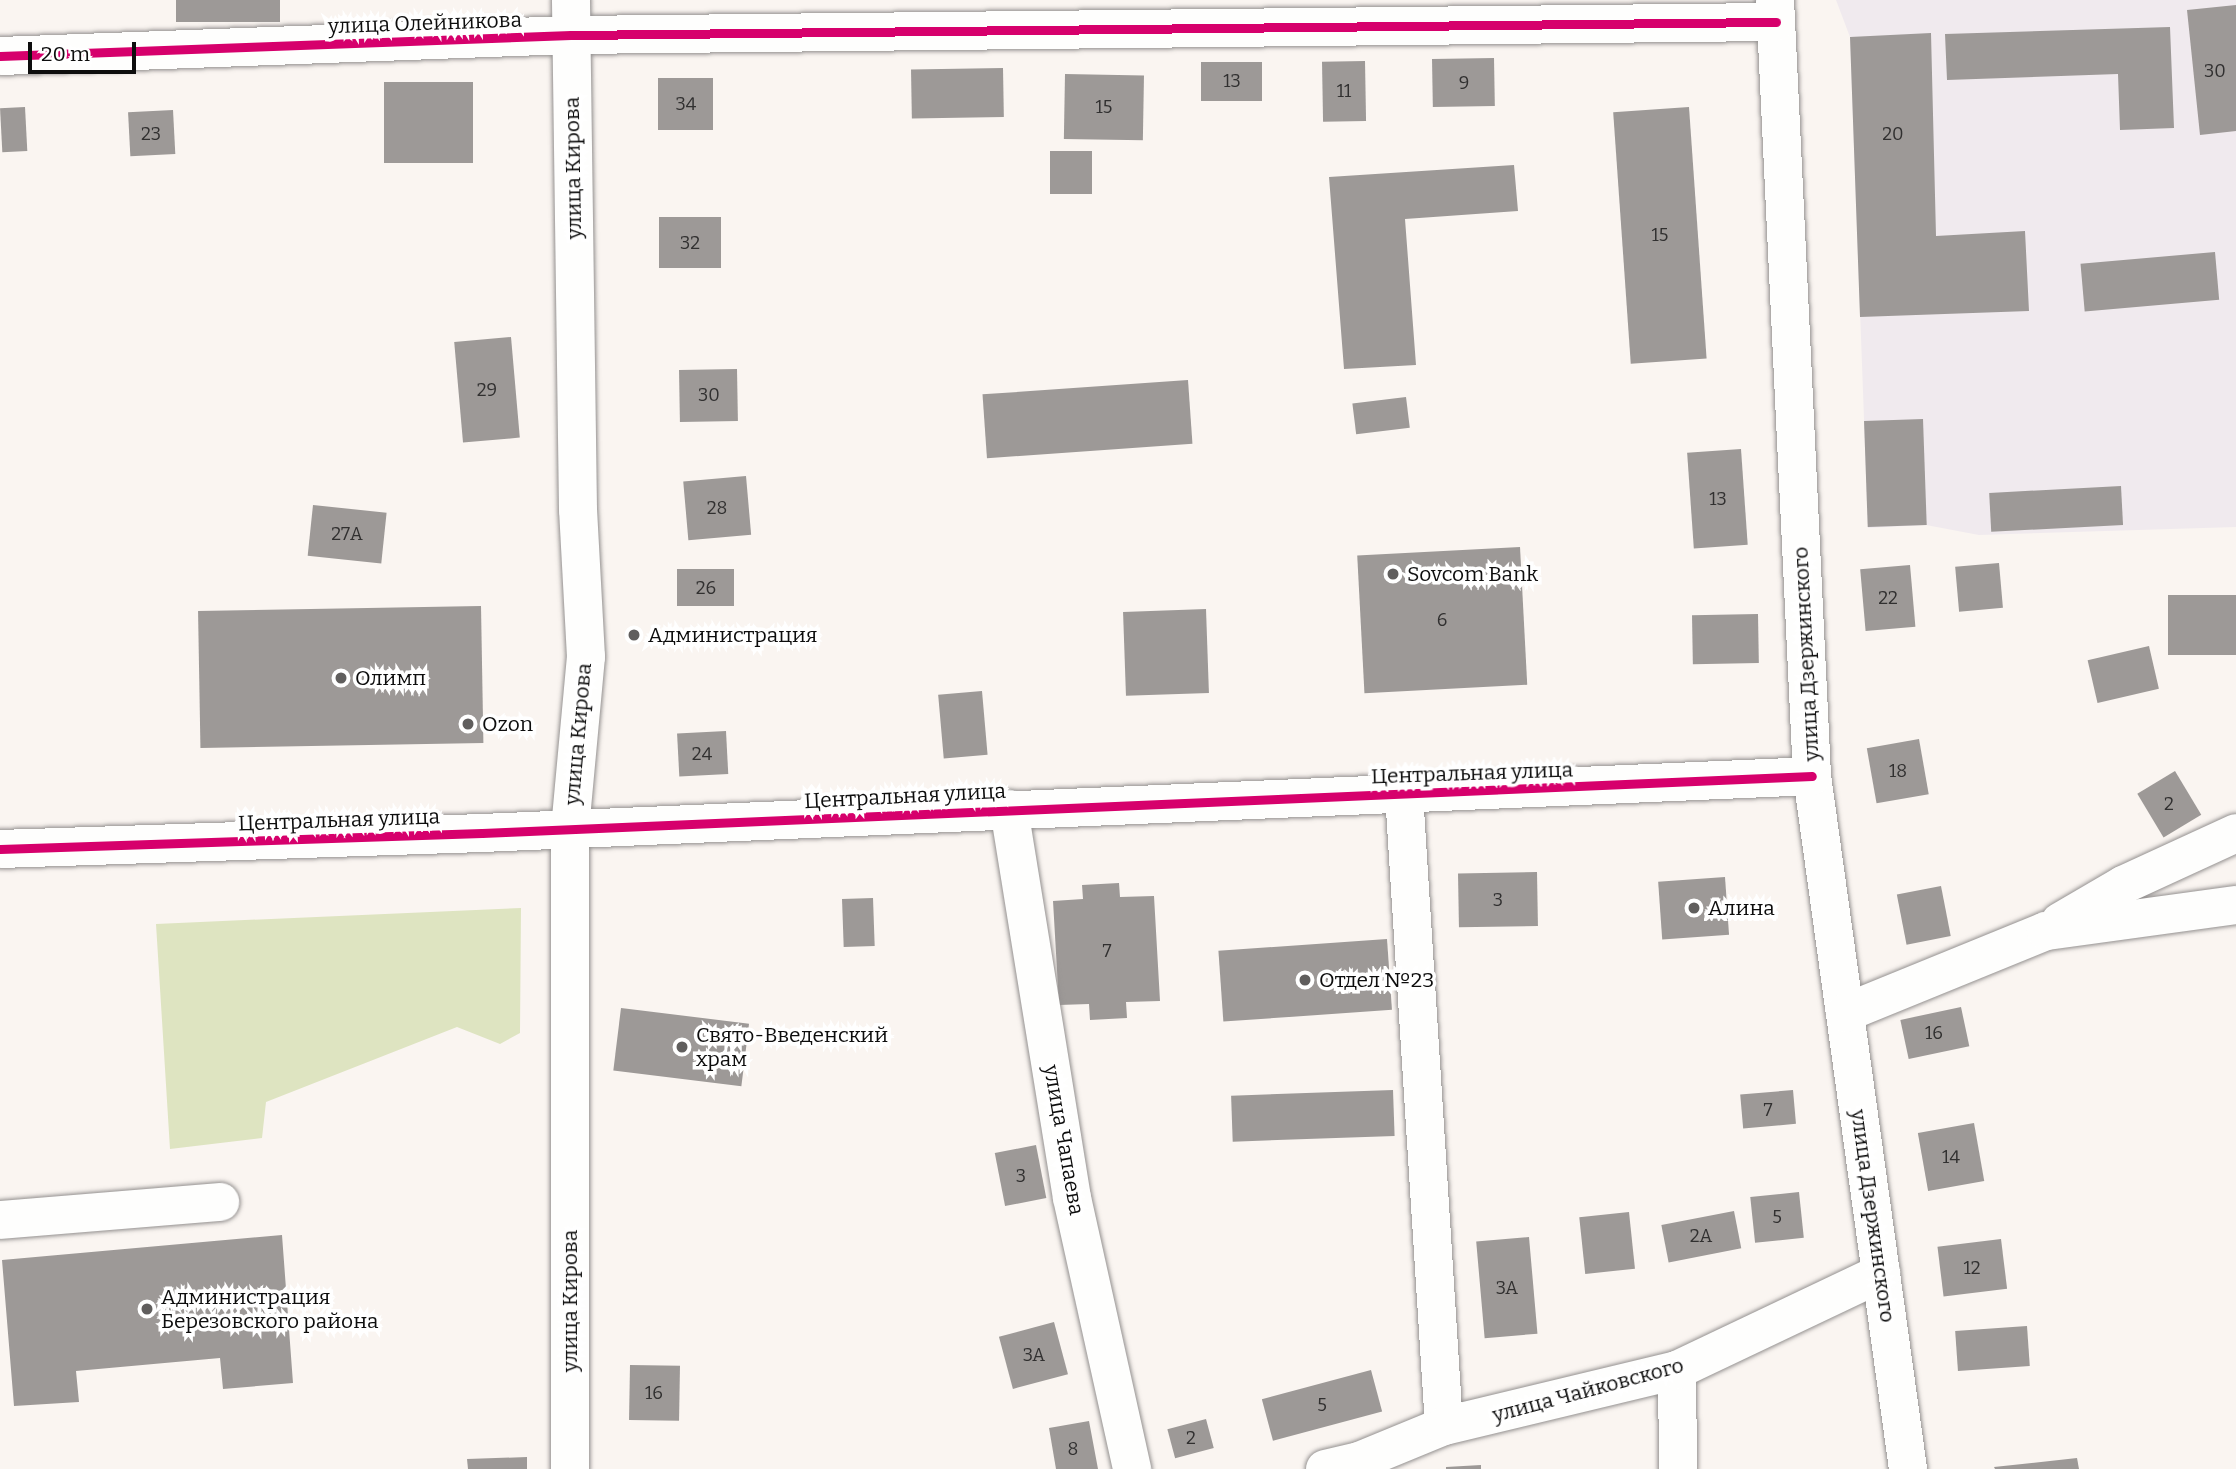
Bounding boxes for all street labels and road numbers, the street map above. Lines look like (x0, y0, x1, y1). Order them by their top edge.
street label: улица Олейникова (328, 7, 522, 39)
street label: улица Кирова (559, 97, 587, 239)
street label: улица Дзержинского (1788, 546, 1824, 762)
street label: улица Кирова (559, 662, 597, 806)
street label: Центральная улица (1371, 757, 1573, 789)
street label: Центральная улица (803, 778, 1007, 814)
street label: Центральная улица (238, 804, 440, 836)
street label: улица Чапаева (1038, 1063, 1090, 1217)
street label: улица Дзержинского (1846, 1108, 1900, 1324)
street label: улица Кирова (557, 1230, 583, 1372)
street label: улица Чайковского (1490, 1352, 1686, 1428)

